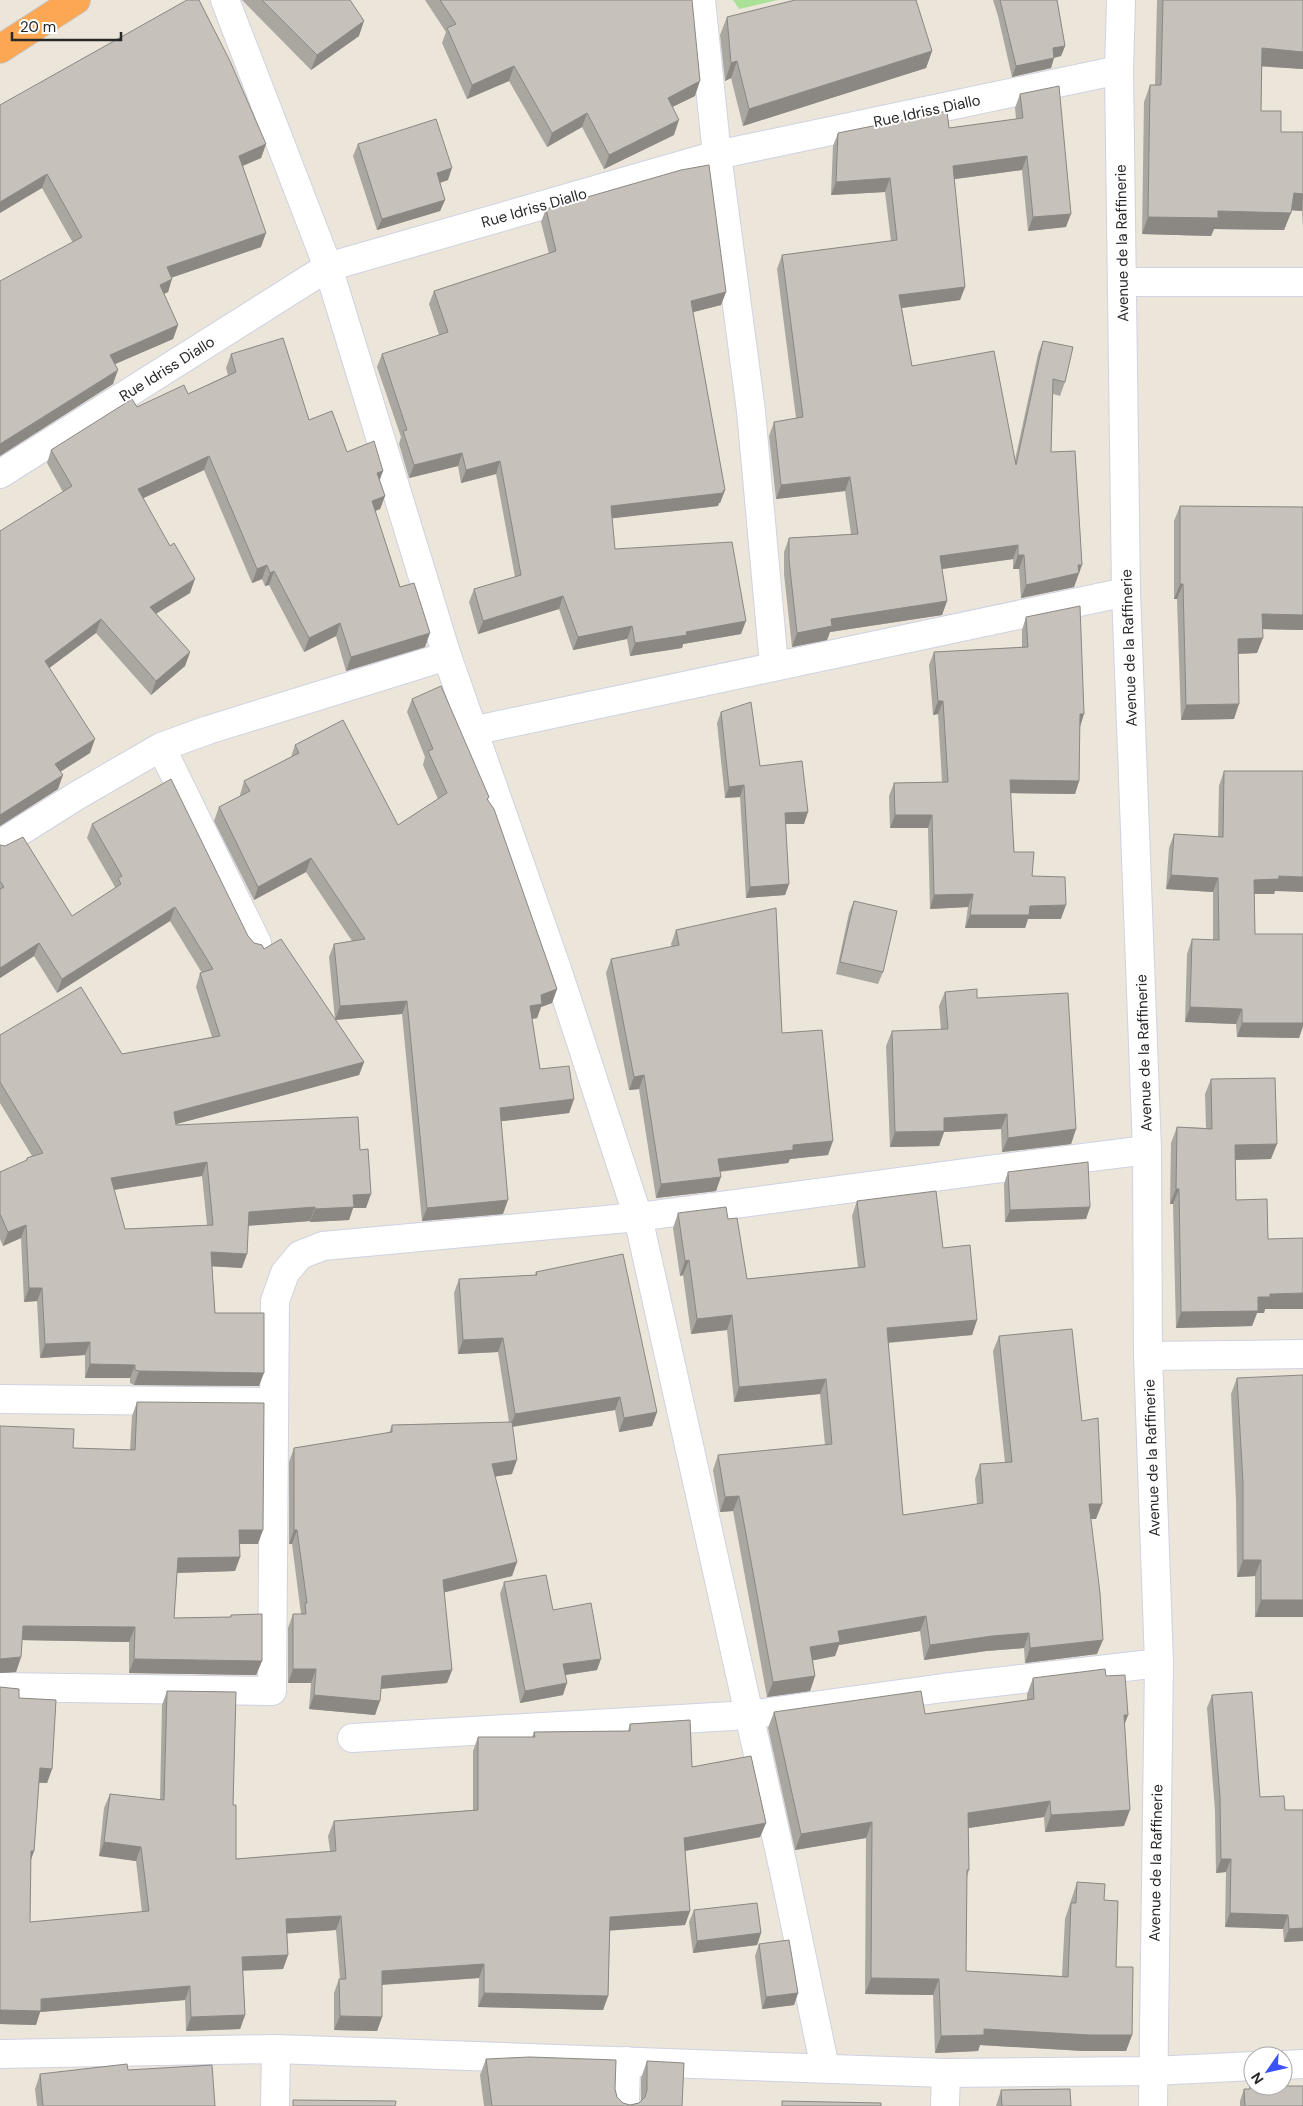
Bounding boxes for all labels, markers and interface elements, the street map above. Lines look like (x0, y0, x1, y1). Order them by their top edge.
scale bar (12, 10, 121, 42)
text: 20 m (20, 17, 56, 37)
street label: Rue Idriss Diallo (872, 90, 982, 132)
street label: Avenue de la Raffinerie (1111, 164, 1133, 322)
street label: Rue Idriss Diallo (479, 183, 589, 233)
street label: Rue Idriss Diallo (116, 332, 219, 406)
street label: Avenue de la Raffinerie (1116, 569, 1142, 727)
street label: Avenue de la Raffinerie (1131, 974, 1157, 1132)
street label: Avenue de la Raffinerie (1139, 1379, 1165, 1537)
street label: Avenue de la Raffinerie (1145, 1784, 1167, 1942)
north arrow (1243, 2046, 1293, 2096)
text: N (1247, 2069, 1268, 2088)

